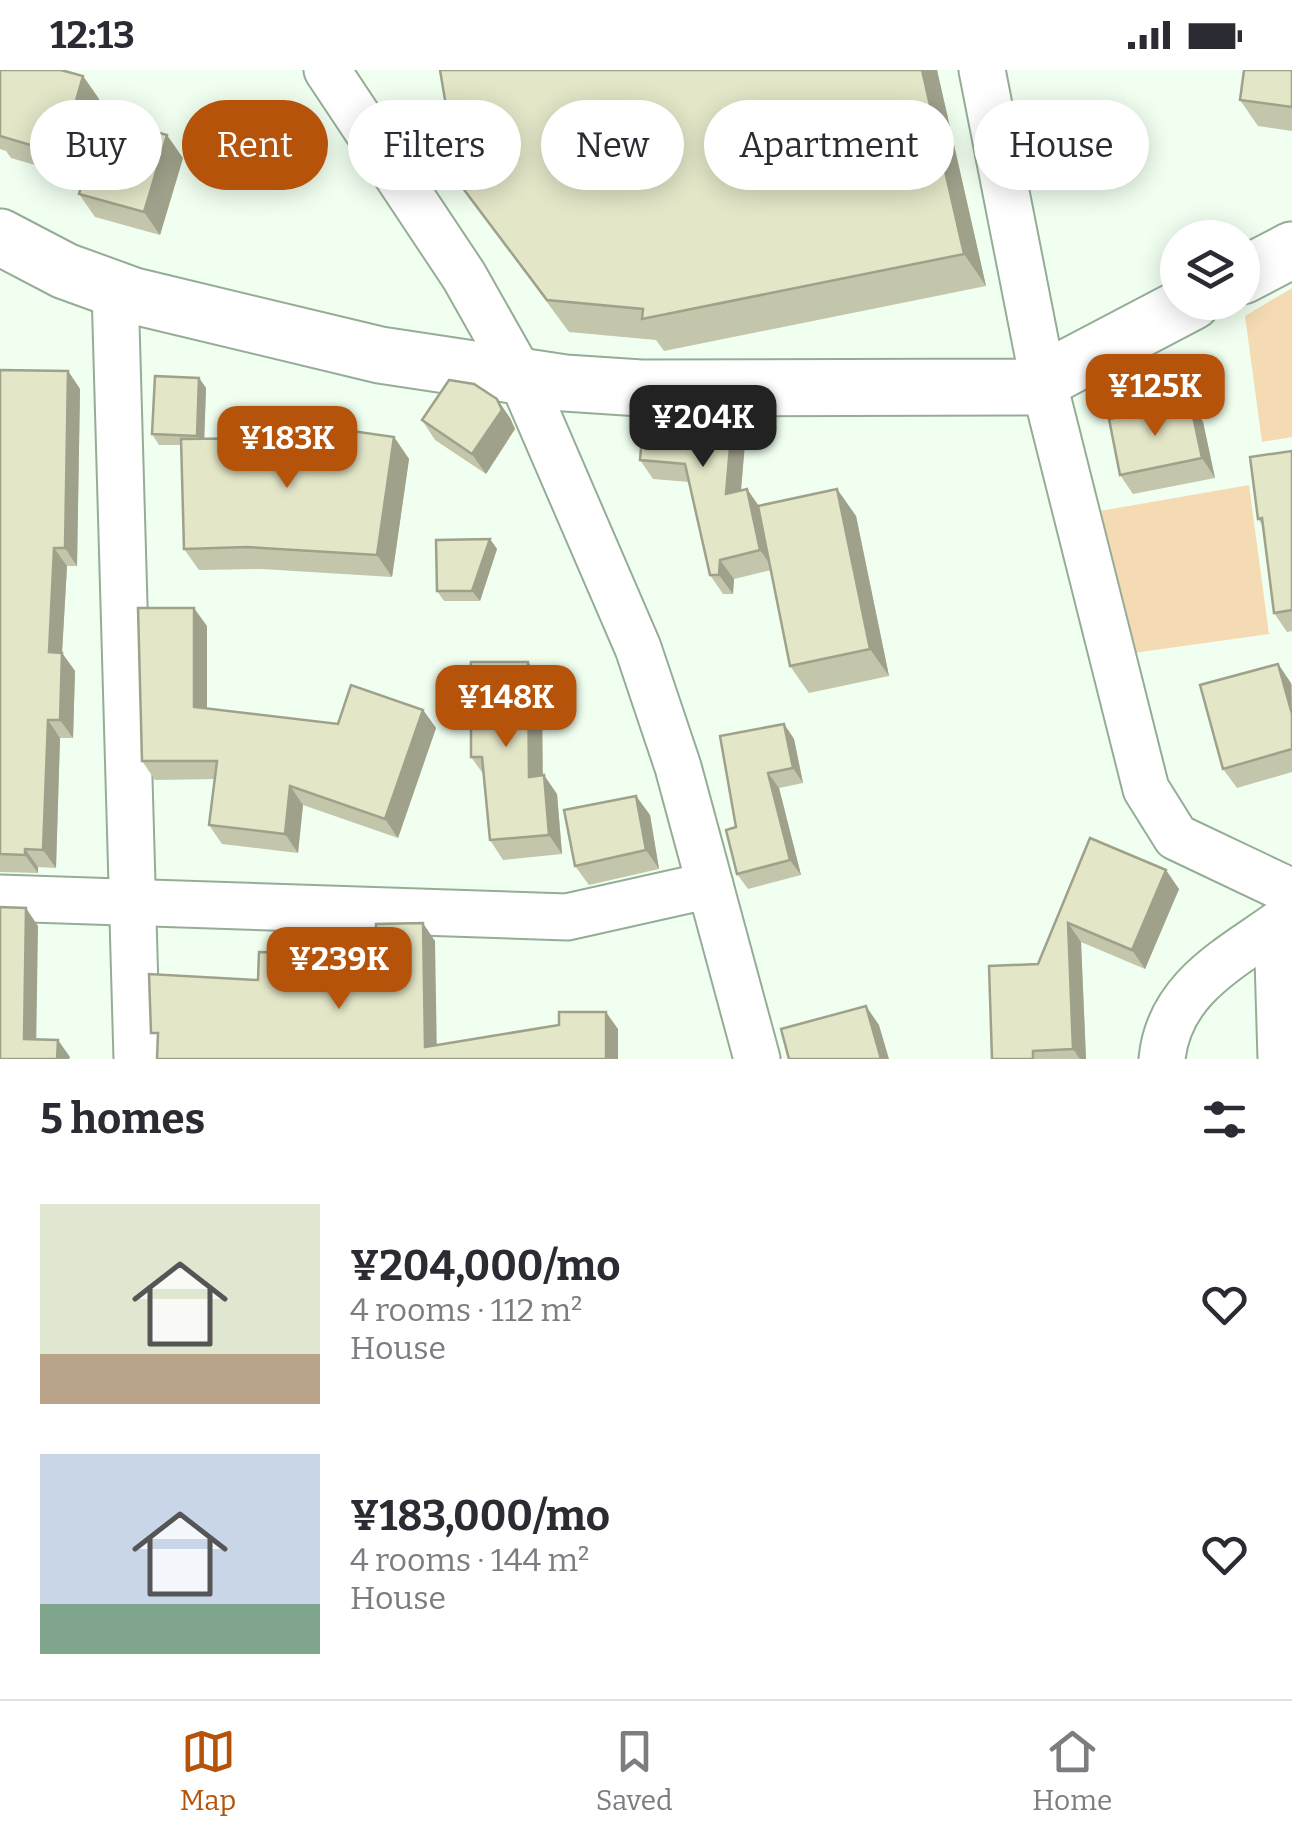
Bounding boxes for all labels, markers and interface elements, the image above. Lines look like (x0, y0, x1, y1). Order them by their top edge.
text: 12:13 (50, 12, 135, 58)
chip: Buy (30, 100, 162, 190)
chip: Rent (182, 100, 328, 190)
chip: Filters (348, 100, 521, 190)
chip: New (541, 100, 684, 190)
chip: Apartment (704, 100, 954, 190)
chip: House (974, 100, 1149, 190)
map controls (1160, 220, 1260, 320)
button: layers (1160, 220, 1260, 320)
pin: ¥125K (1085, 354, 1225, 439)
text: ¥125K (1108, 367, 1202, 405)
pin: ¥204K (633, 385, 773, 470)
text: ¥204K (651, 398, 755, 436)
pin: ¥183K (217, 406, 357, 491)
text: ¥183K (239, 419, 335, 457)
pin: ¥148K (436, 665, 576, 750)
text: ¥148K (457, 678, 555, 716)
pin: ¥239K (269, 927, 409, 1012)
text: ¥239K (289, 940, 389, 978)
icon: filters (1197, 1092, 1252, 1147)
text: 5 homes (40, 1094, 205, 1144)
text: ¥204,000/mo (350, 1241, 621, 1291)
icon: home (120, 1244, 240, 1364)
icon: heart (1197, 1277, 1252, 1332)
text: 4 rooms · 112 m² (350, 1291, 582, 1329)
text: House (350, 1329, 446, 1367)
text: ¥183,000/mo (350, 1491, 610, 1541)
icon: home (120, 1494, 240, 1614)
icon: heart (1197, 1527, 1252, 1582)
text: 4 rooms · 144 m² (350, 1541, 589, 1579)
text: House (350, 1579, 446, 1617)
tab: Map (180, 1724, 236, 1817)
tab: Saved (596, 1724, 673, 1817)
tab: Home (1032, 1724, 1112, 1817)

